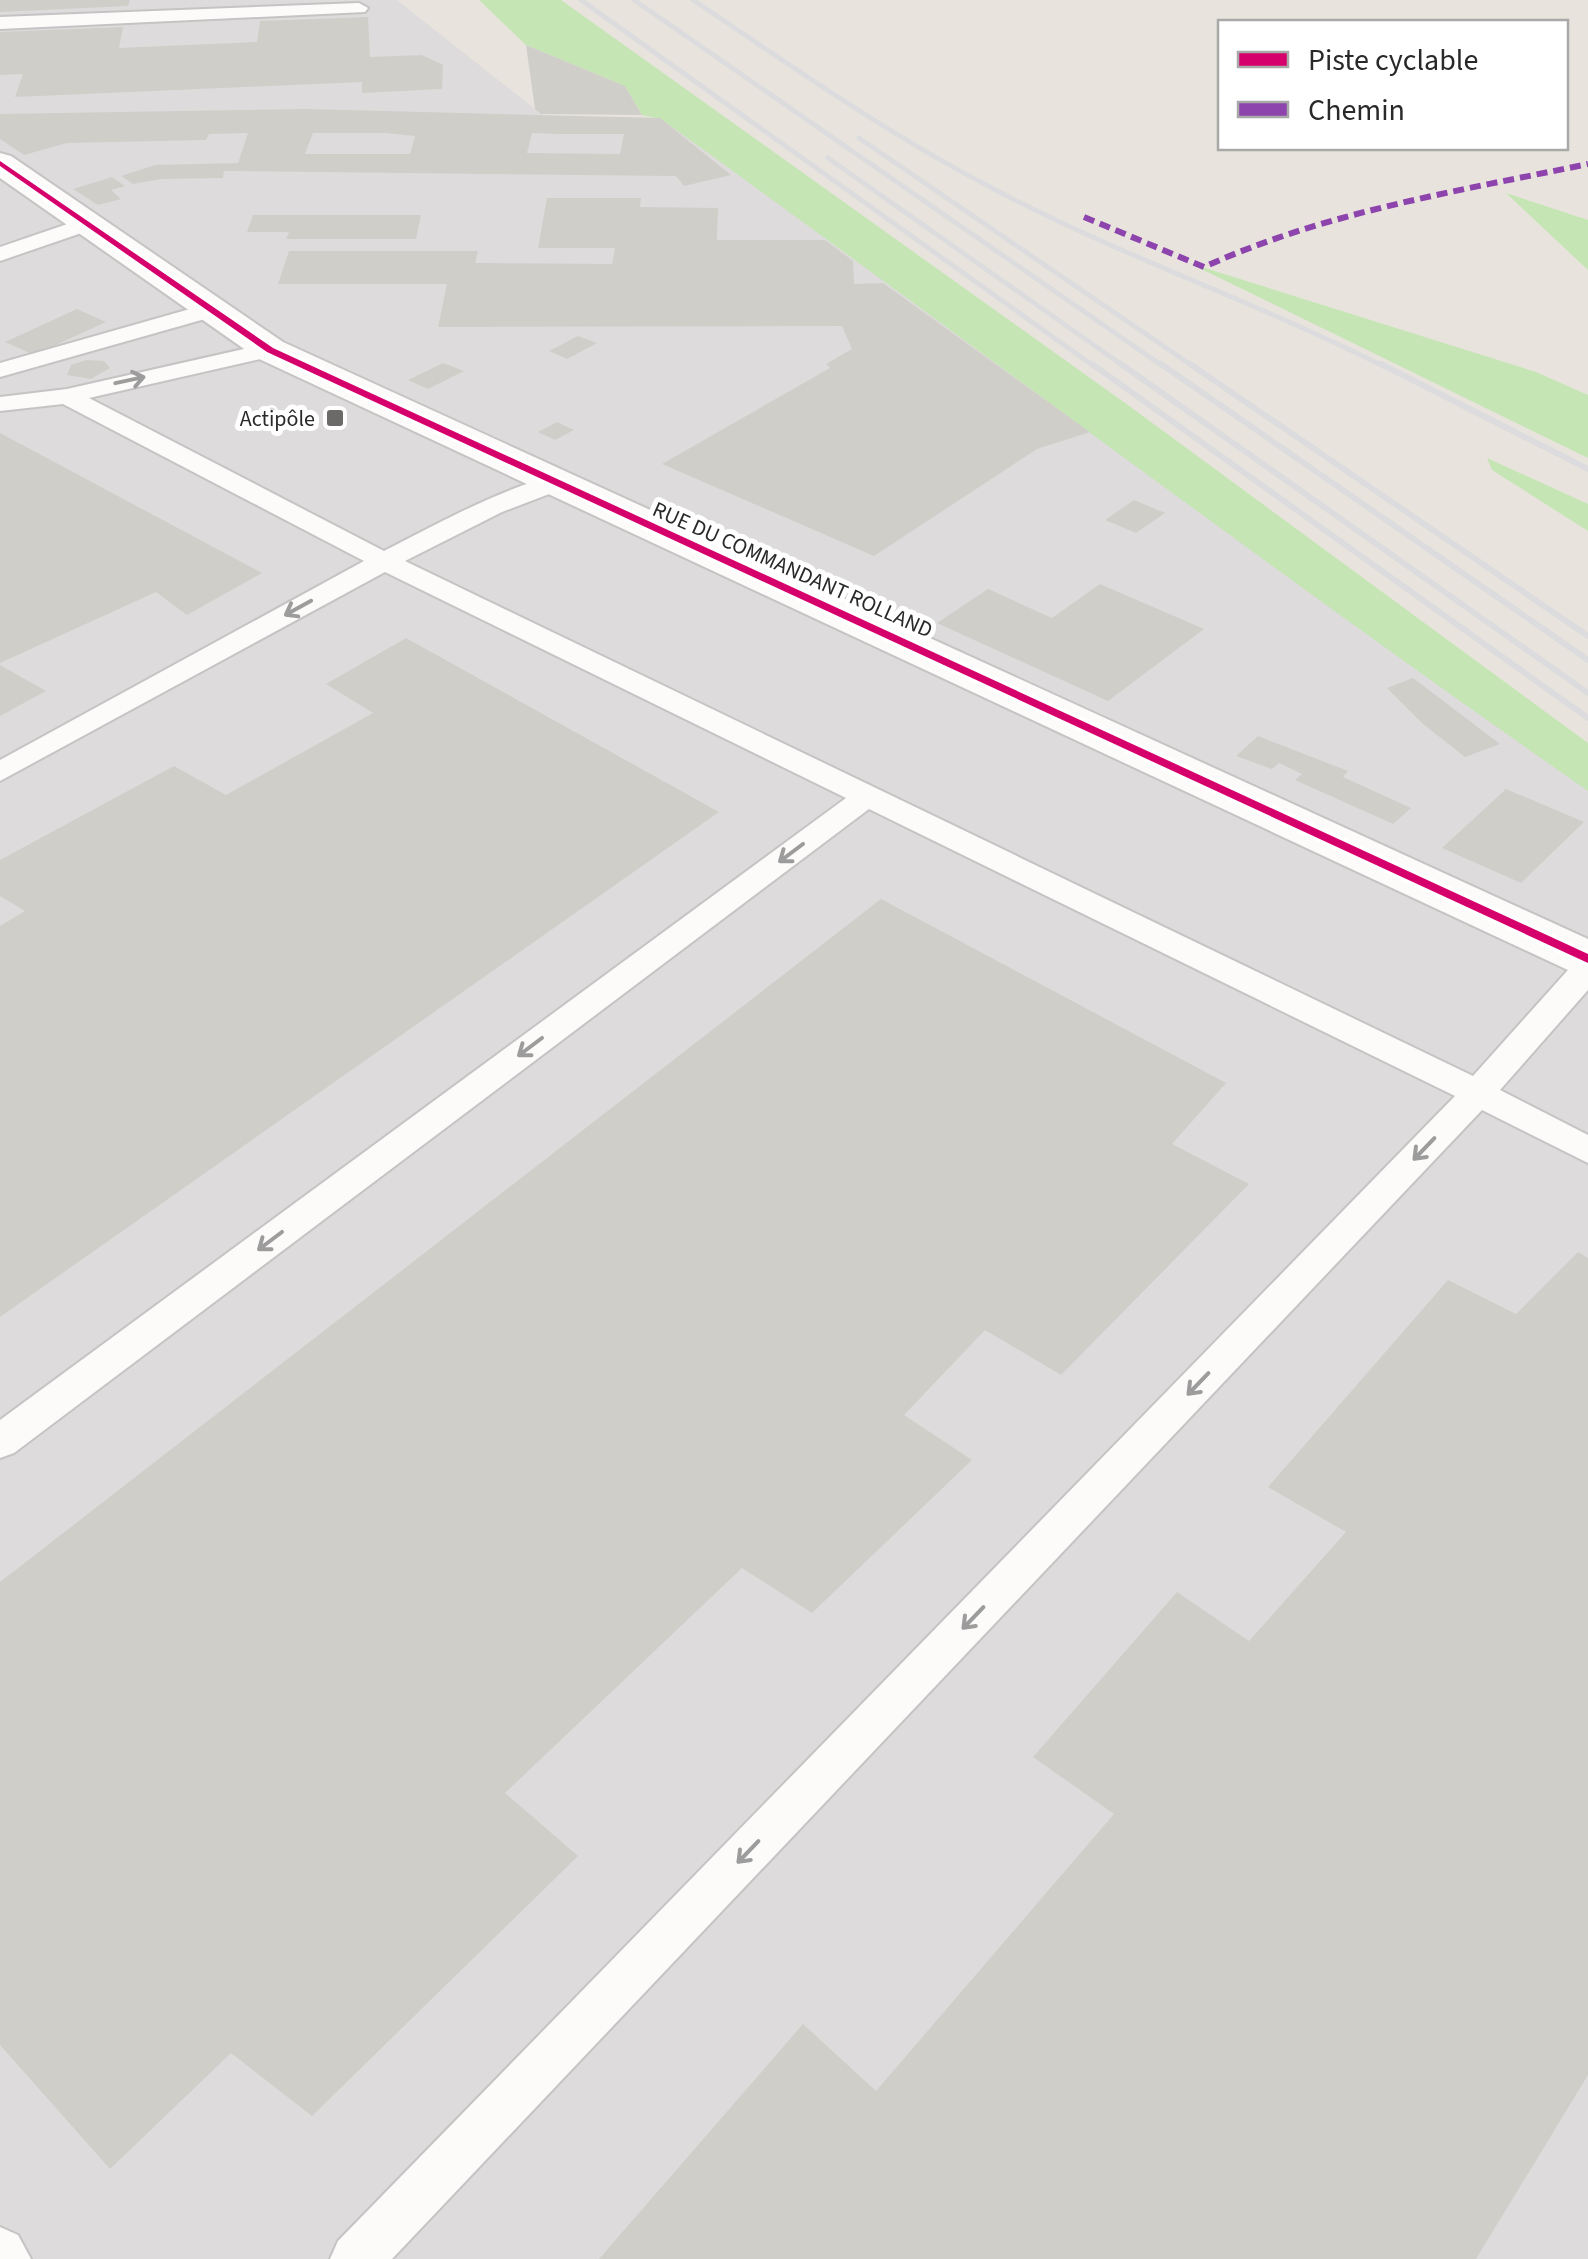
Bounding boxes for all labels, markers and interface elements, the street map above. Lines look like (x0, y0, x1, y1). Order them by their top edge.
legend (1218, 20, 1568, 150)
text: Piste cyclable (1308, 39, 1478, 82)
text: Chemin (1308, 89, 1405, 132)
one-way arrow (113, 370, 145, 389)
place label: Actipôle (240, 403, 315, 435)
marker: Actipôle (324, 407, 346, 429)
street label: RUE DU COMMANDANT ROLLAND (647, 494, 938, 646)
one-way arrow (284, 598, 314, 618)
one-way arrow (778, 843, 805, 864)
one-way arrow (517, 1037, 544, 1058)
one-way arrow (1412, 1137, 1436, 1161)
one-way arrow (257, 1231, 284, 1252)
one-way arrow (1186, 1371, 1210, 1395)
one-way arrow (961, 1605, 985, 1629)
one-way arrow (737, 1839, 760, 1864)

